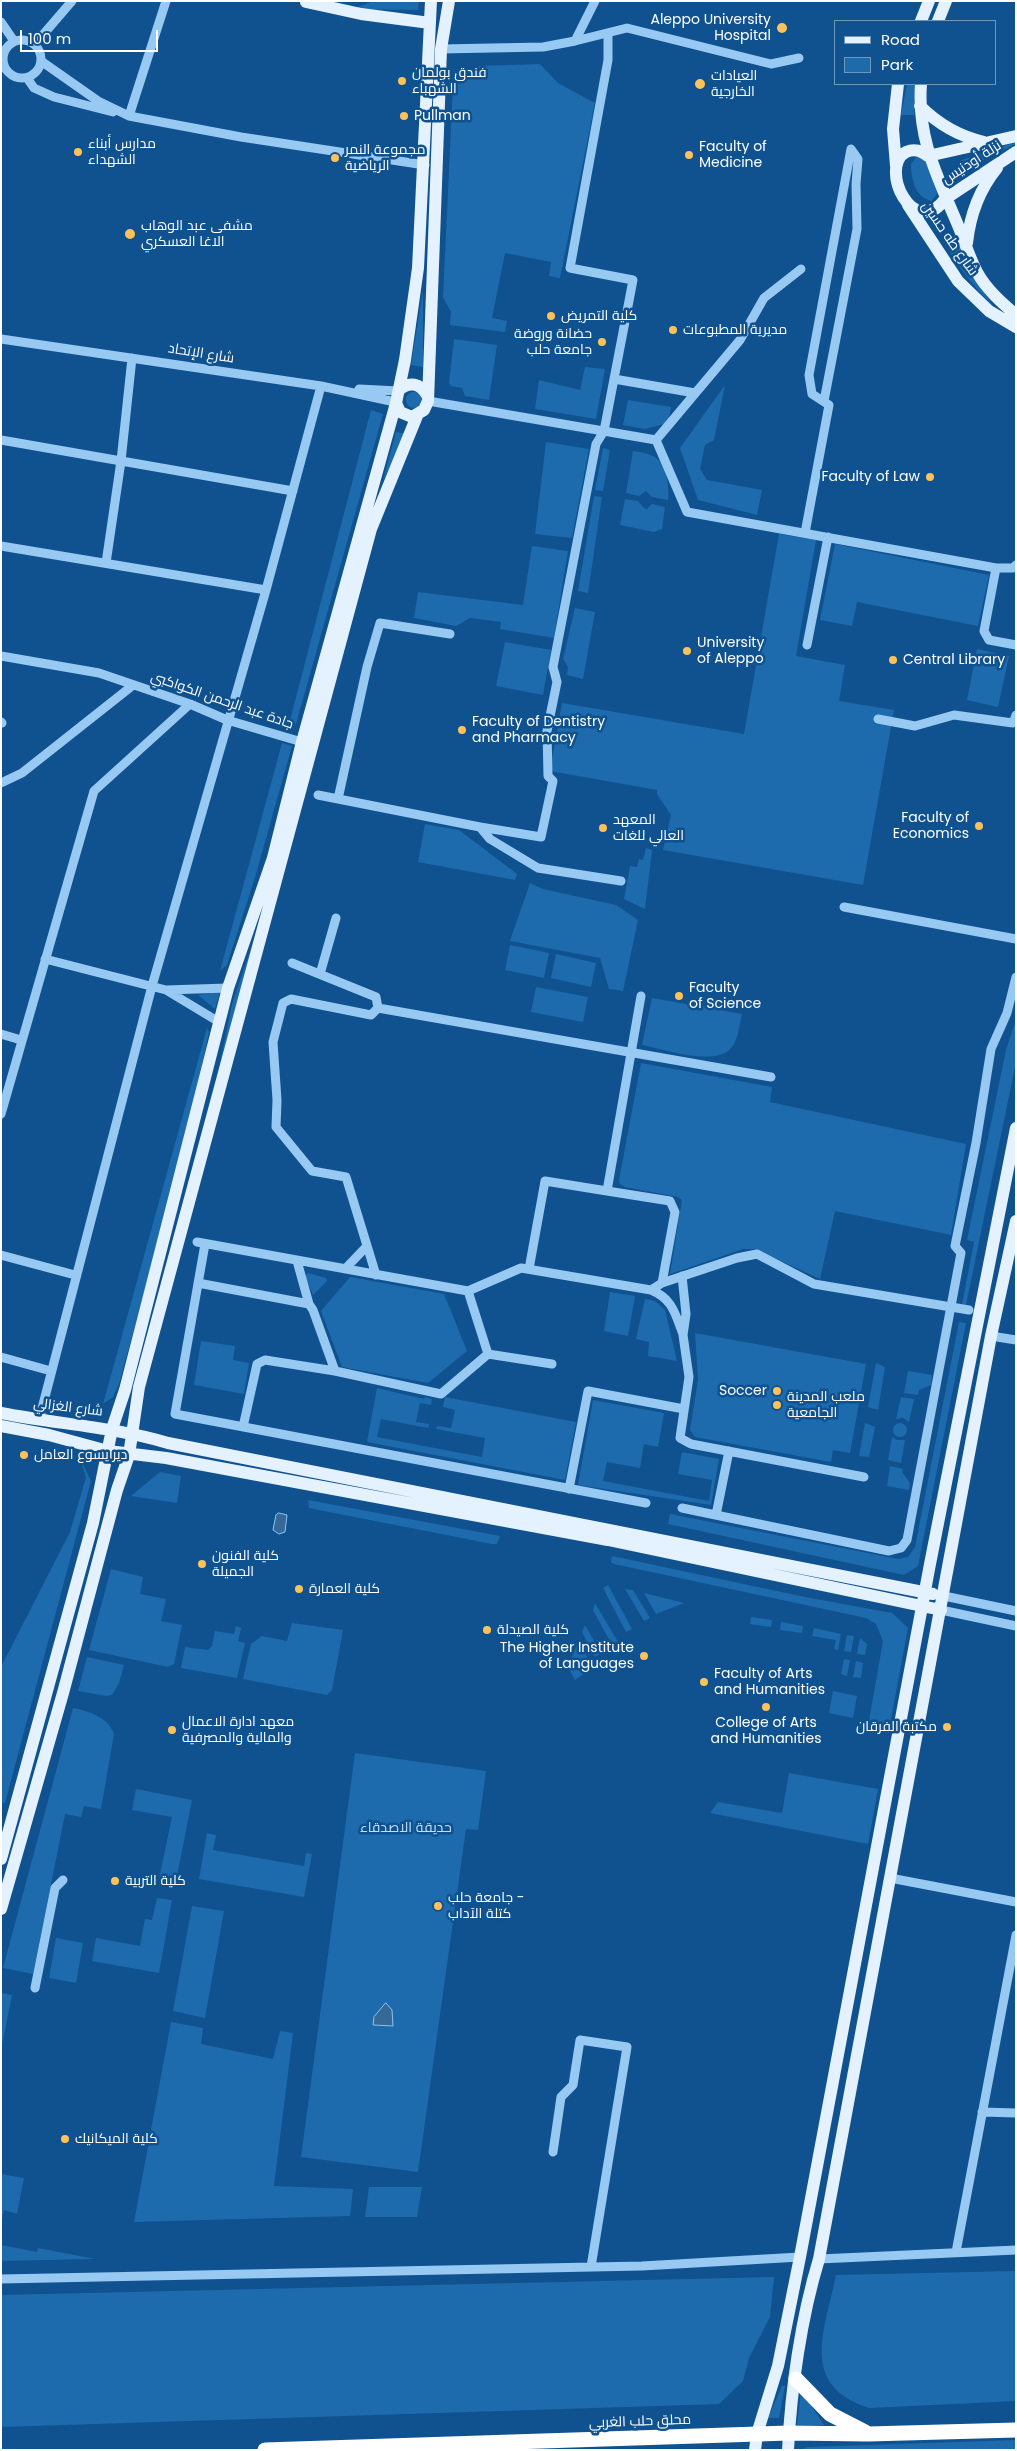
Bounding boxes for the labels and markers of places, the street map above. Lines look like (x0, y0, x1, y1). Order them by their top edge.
place label: Aleppo University Hospital (650, 12, 771, 44)
marker: Aleppo University Hospital (775, 21, 789, 35)
place label: فندق بولمان الشهباء (412, 65, 487, 98)
place label: العيادات الخارجية (711, 68, 757, 100)
marker: فندق بولمان الشهباء (396, 75, 408, 87)
marker: العيادات الخارجية (693, 77, 707, 91)
place label: Pullman (414, 108, 471, 124)
marker: Pullman (398, 110, 410, 122)
place label: مدارس أبناء الشهداء (88, 136, 156, 168)
place label: Faculty of Medicine (699, 139, 767, 172)
place label: مجموعة النمر الرياضية (345, 142, 425, 174)
marker: مدارس أبناء الشهداء (72, 146, 84, 158)
marker: Faculty of Medicine (683, 149, 695, 161)
marker: مجموعة النمر الرياضية (329, 152, 341, 164)
place label: مشفى عبد الوهاب الاغا العسكري (141, 218, 253, 250)
marker: مشفى عبد الوهاب الاغا العسكري (123, 227, 137, 241)
place label: كلية التمريض (561, 308, 637, 324)
marker: كلية التمريض (545, 310, 557, 322)
place label: مديرية المطبوعات (683, 322, 787, 338)
marker: مديرية المطبوعات (667, 324, 679, 336)
place label: حضانة وروضة جامعة حلب (514, 326, 592, 358)
marker: حضانة وروضة جامعة حلب (596, 336, 608, 348)
place label: Faculty of Law (822, 469, 920, 485)
marker: Faculty of Law (924, 471, 936, 483)
place label: University of Aleppo (697, 635, 764, 668)
marker: University of Aleppo (681, 645, 693, 657)
place label: Central Library (903, 652, 1005, 668)
marker: Central Library (887, 654, 899, 666)
place label: Faculty of Dentistry and Pharmacy (472, 714, 605, 746)
marker: Faculty of Dentistry and Pharmacy (456, 724, 468, 736)
place label: Faculty of Economics (893, 810, 969, 842)
place label: المعهد العالي للغات (613, 812, 684, 844)
marker: Faculty of Economics (973, 820, 985, 832)
marker: المعهد العالي للغات (597, 822, 609, 834)
place label: Faculty of Science (689, 980, 761, 1012)
marker: Faculty of Science (673, 990, 685, 1002)
place label: Soccer (719, 1383, 767, 1399)
marker: Soccer (771, 1385, 783, 1397)
place label: ملعب المدينة الجامعية (787, 1389, 865, 1421)
marker: ملعب المدينة الجامعية (771, 1399, 783, 1411)
place label: دير يسوع العامل (34, 1447, 127, 1463)
marker: دير يسوع العامل (18, 1449, 30, 1461)
place label: كلية الفنون الجميلة (212, 1548, 279, 1580)
marker: كلية الفنون الجميلة (196, 1558, 208, 1570)
place label: كلية العمارة (309, 1581, 380, 1597)
marker: كلية العمارة (293, 1583, 305, 1595)
place label: كلية الصيدلة (497, 1622, 569, 1638)
marker: كلية الصيدلة (481, 1624, 493, 1636)
place label: The Higher Institute of Languages (500, 1640, 634, 1672)
marker: The Higher Institute of Languages (638, 1650, 650, 1662)
place label: Faculty of Arts and Humanities (714, 1666, 825, 1698)
marker: Faculty of Arts and Humanities (698, 1676, 710, 1688)
marker: College of Arts and Humanities (760, 1701, 772, 1713)
place label: معهد ادارة الاعمال والمالية والمصرفية (182, 1714, 294, 1746)
place label: College of Arts and Humanities (710, 1715, 822, 1748)
place label: مكتبة الفرقان (856, 1719, 937, 1735)
marker: مكتبة الفرقان (941, 1721, 953, 1733)
marker: معهد ادارة الاعمال والمالية والمصرفية (166, 1724, 178, 1736)
place label: كلية التربية (125, 1873, 186, 1889)
marker: كلية التربية (109, 1875, 121, 1887)
place label: جامعة حلب - كتلة الآداب (448, 1890, 525, 1922)
marker: جامعة حلب - كتلة الآداب (432, 1900, 444, 1912)
place label: كلية الميكانيك (75, 2131, 158, 2147)
marker: كلية الميكانيك (59, 2133, 71, 2145)

